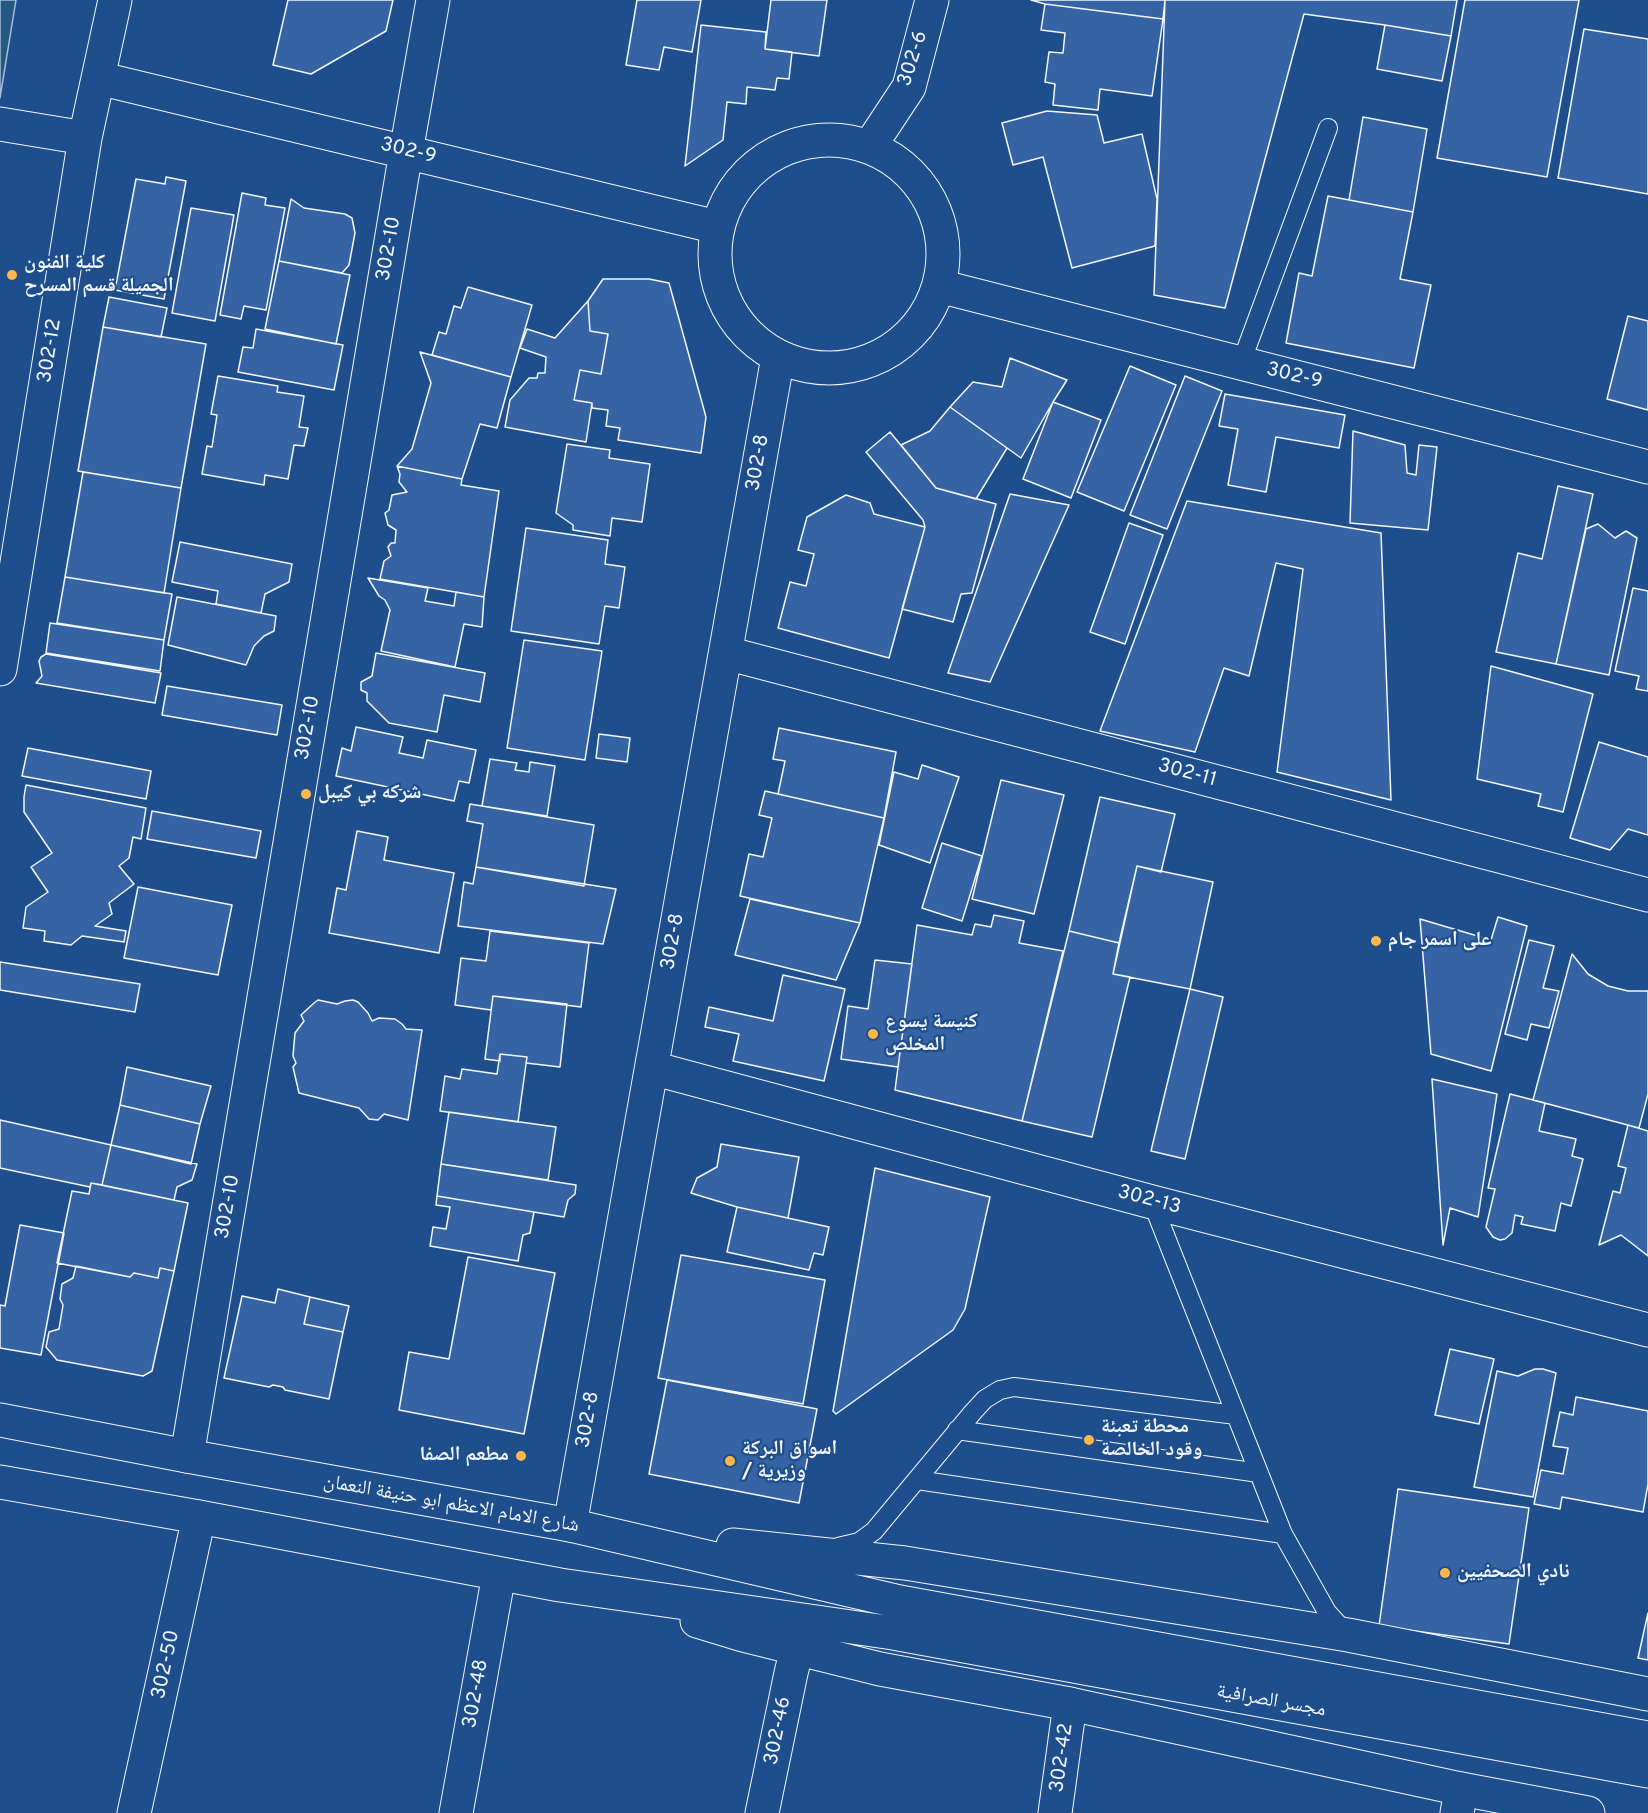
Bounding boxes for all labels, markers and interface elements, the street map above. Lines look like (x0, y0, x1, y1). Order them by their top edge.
street label: 302-6 (894, 28, 934, 90)
street label: 302-9 (378, 133, 438, 171)
street label: 302-10 (373, 215, 407, 283)
place label: كلية الفنون الجميلة قسم المسرح (24, 252, 174, 299)
marker: كلية الفنون الجميلة قسم المسرح (5, 268, 19, 282)
street label: 302-12 (34, 317, 68, 385)
street label: 302-9 (1264, 358, 1324, 396)
street label: 302-8 (742, 433, 776, 493)
street label: 302-10 (292, 694, 326, 762)
street label: 302-11 (1155, 755, 1219, 793)
place label: شركه بي كيبل (318, 782, 422, 806)
marker: شركه بي كيبل (299, 787, 313, 801)
street label: 302-8 (657, 912, 691, 972)
place label: علی اسمر جام (1388, 929, 1492, 953)
marker: علی اسمر جام (1369, 934, 1383, 948)
place label: كنيسة يسوع المخلص (885, 1011, 978, 1058)
marker: كنيسة يسوع المخلص (866, 1027, 880, 1041)
street label: 302-10 (212, 1173, 246, 1241)
street label: 302-13 (1115, 1181, 1183, 1221)
street label: 302-8 (572, 1390, 606, 1450)
place label: محطة تعبئة وقود الخالصة (1101, 1416, 1202, 1463)
marker: محطة تعبئة وقود الخالصة (1082, 1433, 1096, 1447)
place label: اسواق البركة / وزيرية (742, 1438, 837, 1485)
place label: مطعم الصفا (419, 1444, 509, 1468)
marker: مطعم الصفا (514, 1449, 528, 1463)
marker: اسواق البركة / وزيرية (723, 1454, 737, 1468)
street label: شارع الامام الاعظم ابو حنيفة النعمان (321, 1471, 581, 1539)
place label: نادي الصحفيين (1457, 1561, 1569, 1585)
marker: نادي الصحفيين (1438, 1566, 1452, 1580)
street label: 302-50 (148, 1628, 186, 1702)
street label: 302-48 (459, 1658, 495, 1730)
street label: مجسر الصرافية (1214, 1681, 1328, 1723)
street label: 302-46 (761, 1695, 797, 1767)
street label: 302-42 (1046, 1722, 1080, 1794)

